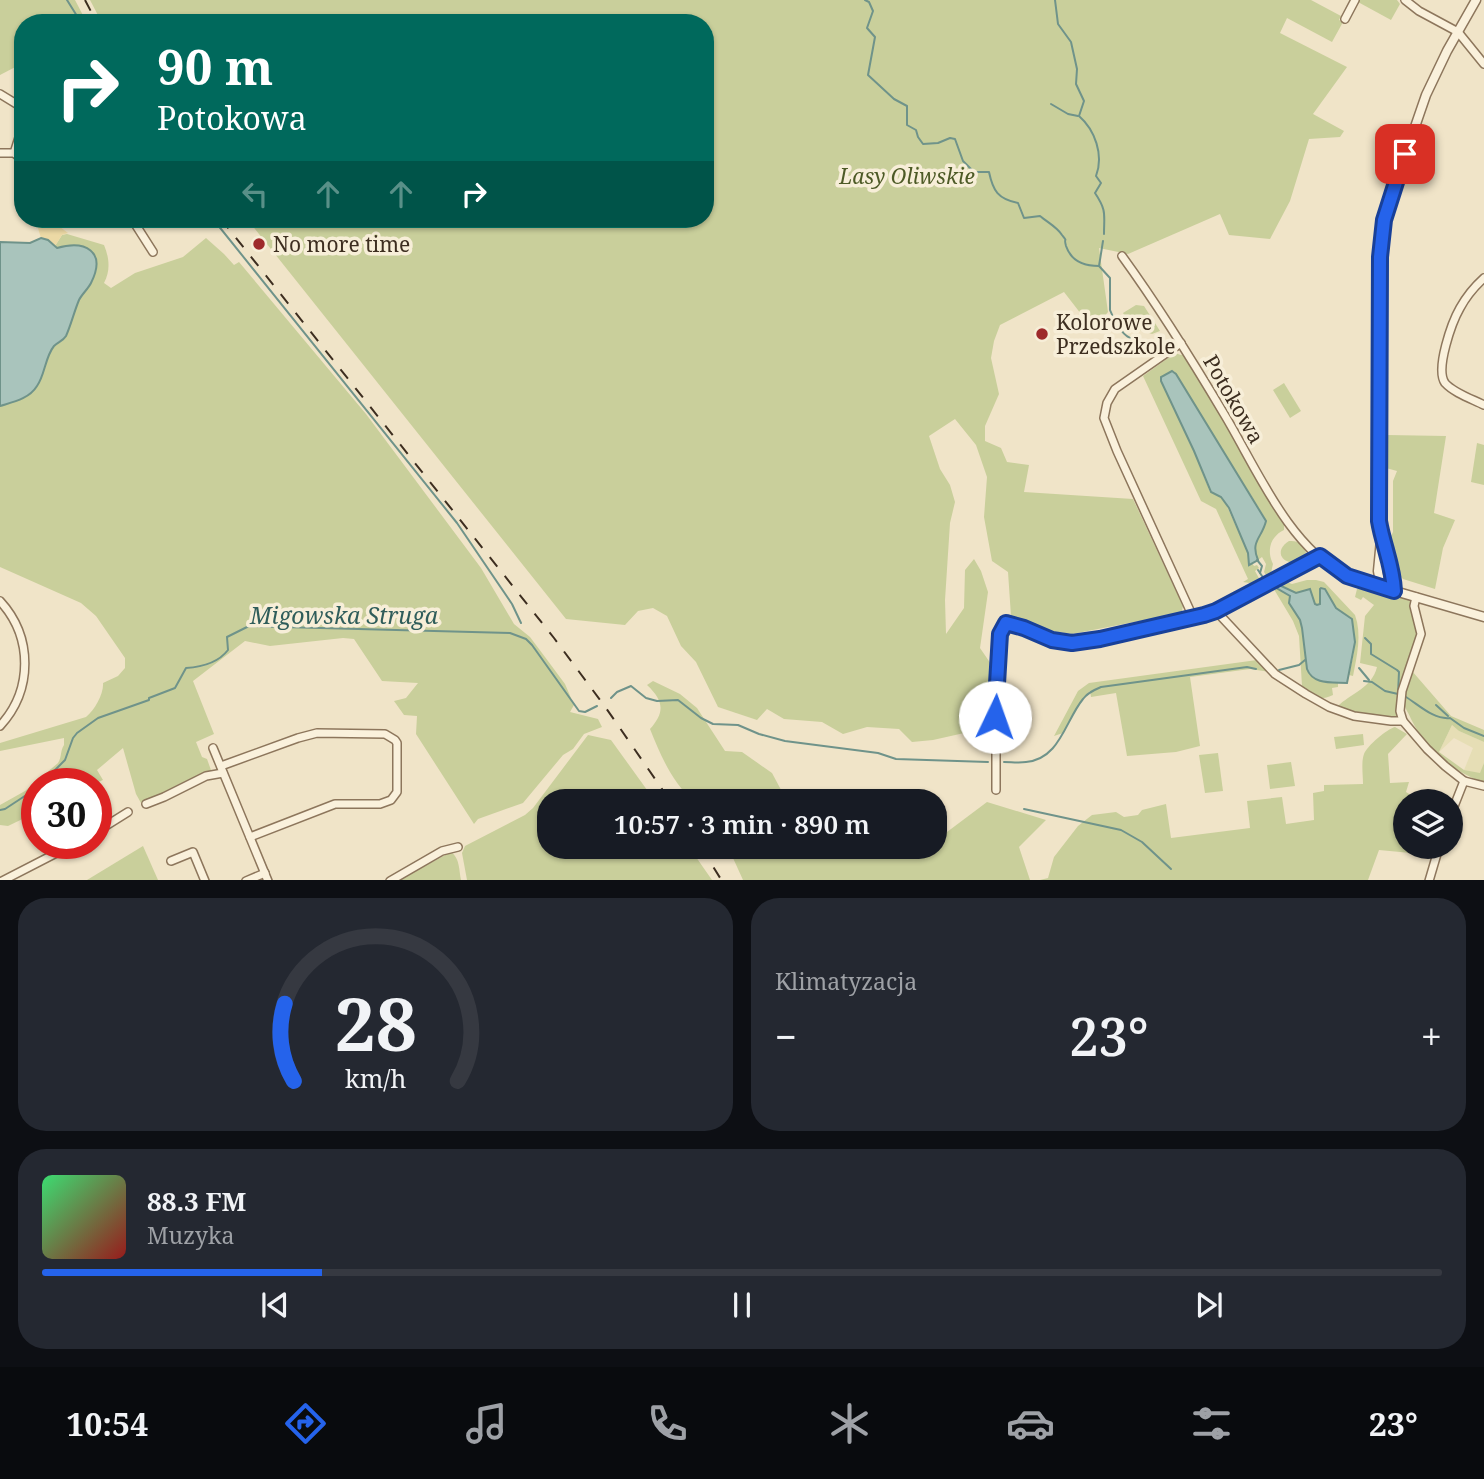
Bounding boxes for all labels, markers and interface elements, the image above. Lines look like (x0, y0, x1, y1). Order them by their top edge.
text: 90 m (157, 33, 273, 99)
icon: right (42, 42, 133, 133)
text: Potokowa (157, 96, 307, 139)
pin (1375, 124, 1435, 184)
icon: arrive (1386, 135, 1424, 173)
park label: Lasy Oliwskie (838, 162, 975, 190)
icon: left (236, 175, 274, 213)
icon: ahead (309, 175, 347, 213)
icon: ahead (382, 175, 420, 213)
icon: right (455, 175, 493, 213)
place label: No more time (273, 230, 410, 258)
marker: No more time (251, 236, 267, 252)
place label: Kolorowe Przedszkole (1056, 308, 1175, 360)
marker: Kolorowe Przedszkole (1034, 326, 1050, 342)
street label: Potokowa (1197, 349, 1271, 449)
water label: Migowska Struga (249, 599, 439, 631)
position arrow (958, 680, 1032, 754)
speed limit sign: 30 (21, 768, 112, 859)
map controls (1393, 789, 1463, 859)
button: layers (1393, 789, 1463, 859)
text: 10:57 · 3 min · 890 m (614, 806, 870, 842)
text: Klimatyzacja (775, 965, 917, 997)
text: 28 (334, 973, 417, 1072)
text: 23° (1069, 1000, 1149, 1071)
text: − (775, 1010, 797, 1062)
text: + (1421, 1010, 1442, 1062)
text: km/h (345, 1060, 406, 1094)
text: 88.3 FM (147, 1183, 246, 1219)
text: Muzyka (147, 1219, 234, 1251)
icon: previous (256, 1286, 294, 1324)
icon: pause (723, 1286, 761, 1324)
icon: next (1190, 1286, 1228, 1324)
icon: directions (281, 1399, 330, 1448)
icon: music (462, 1399, 511, 1448)
icon: phone (643, 1399, 692, 1448)
icon: climate (825, 1399, 874, 1448)
icon: car (1006, 1399, 1055, 1448)
icon: filters (1187, 1399, 1236, 1448)
text: 10:54 (66, 1402, 148, 1445)
text: 23° (1369, 1402, 1418, 1445)

